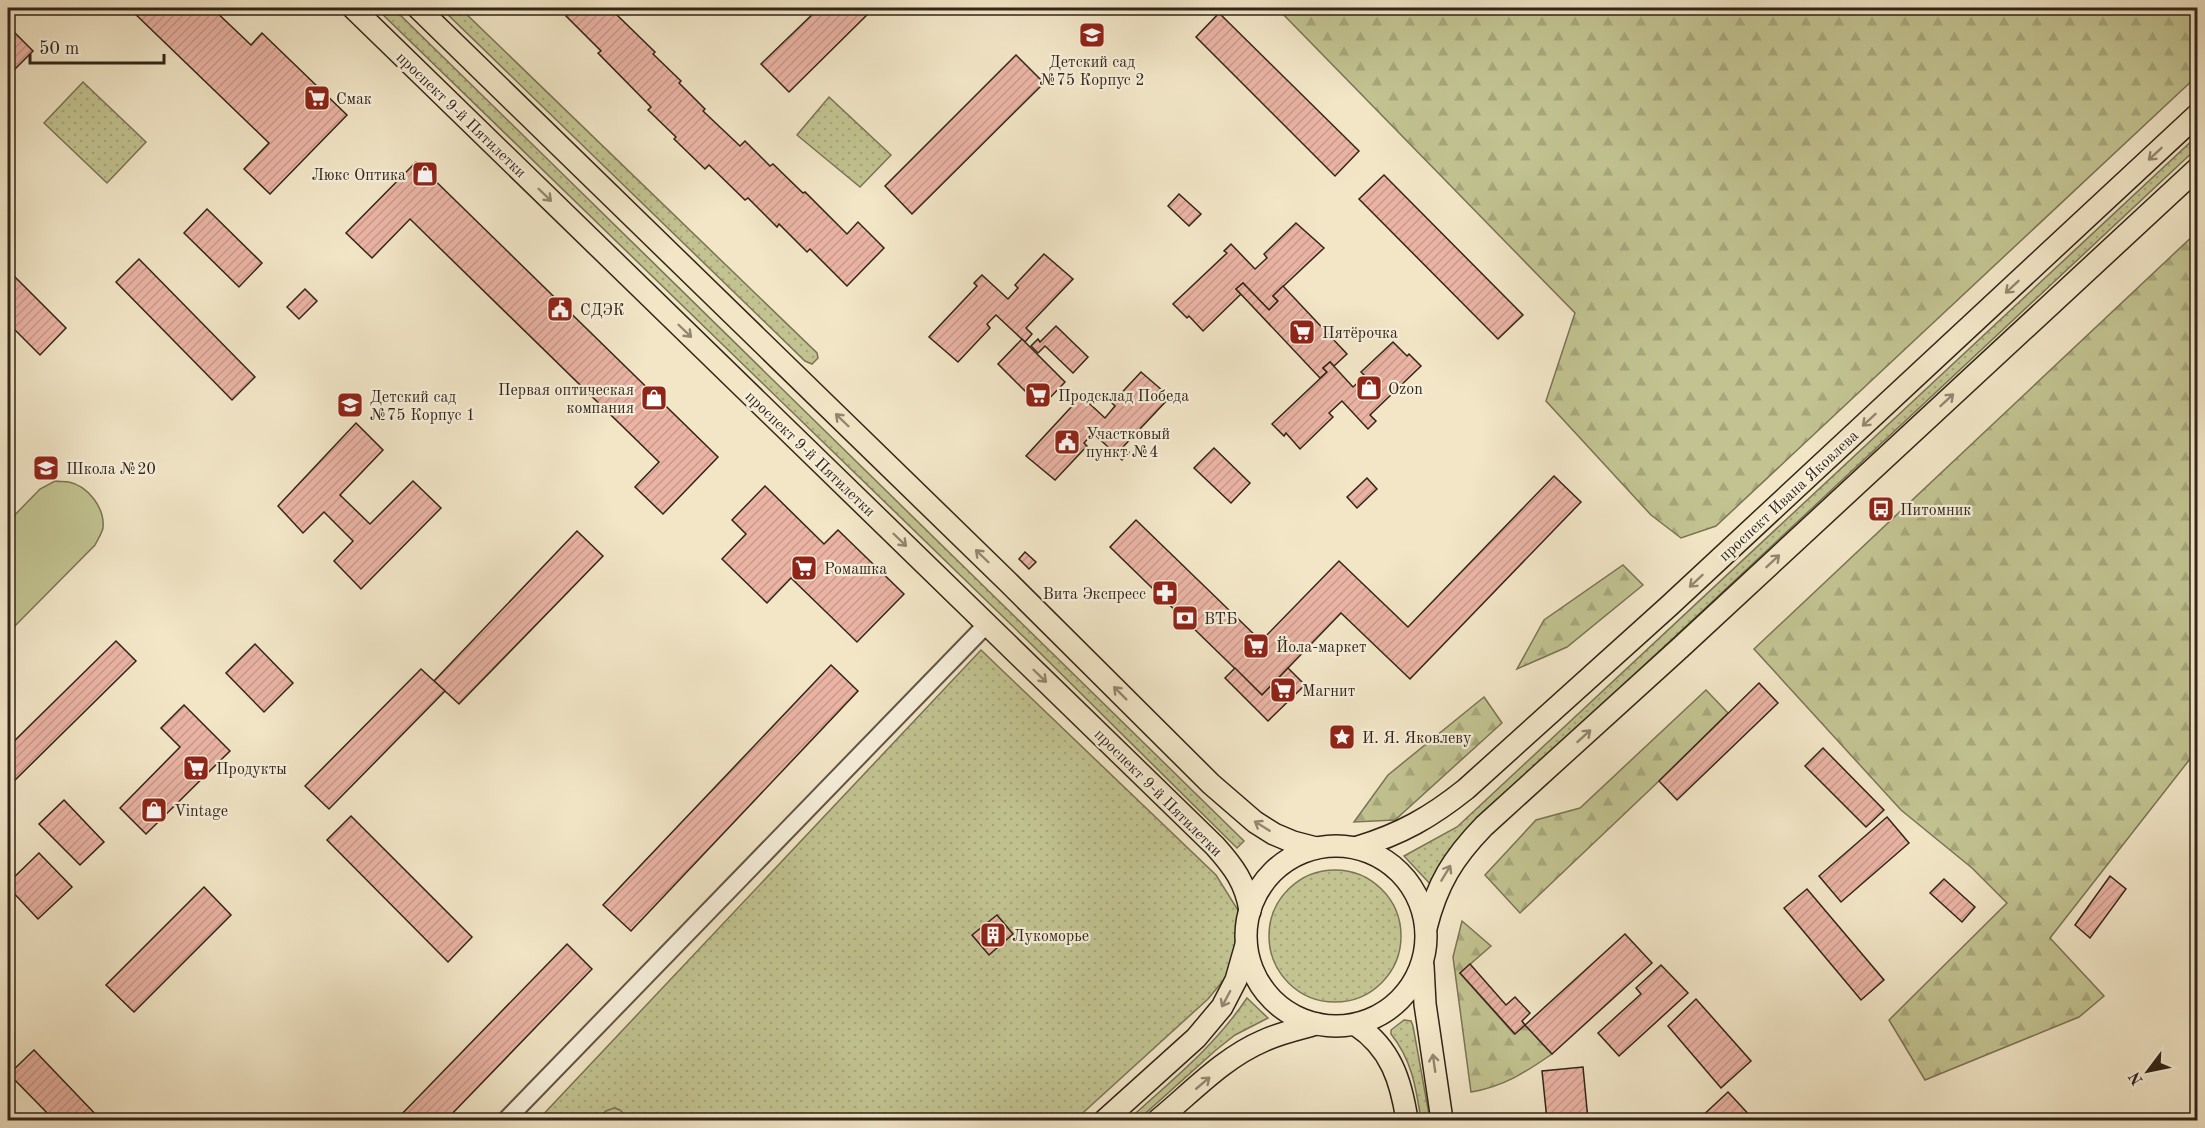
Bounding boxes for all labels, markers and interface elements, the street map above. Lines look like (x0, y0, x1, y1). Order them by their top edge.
school or university icon: Детский сад №75 Корпус 2 (1077, 20, 1107, 50)
scale bar (30, 27, 164, 65)
text: 50 m (39, 40, 79, 58)
street label: проспект 9-й Пятилетки (393, 50, 528, 181)
place label: Детский сад №75 Корпус 2 (1039, 55, 1145, 89)
supermarket icon: Смак (302, 83, 332, 113)
place label: Смак (336, 92, 372, 108)
one-way arrow (2147, 147, 2162, 161)
shop icon: Люкс Оптика (410, 159, 440, 189)
place label: Люкс Оптика (311, 168, 406, 184)
one-way arrow (538, 188, 553, 202)
one-way arrow (2005, 279, 2020, 293)
public building icon: СДЭК (545, 294, 575, 324)
place label: СДЭК (580, 303, 625, 319)
supermarket icon: Пятёрочка (1287, 317, 1317, 347)
one-way arrow (678, 324, 693, 338)
place label: Пятёрочка (1322, 326, 1398, 342)
shop icon: Ozon (1354, 373, 1384, 403)
supermarket icon: Продсклад Победа (1023, 380, 1053, 410)
place label: Ozon (1388, 382, 1423, 398)
place label: Первая оптическая компания (498, 383, 634, 417)
shop icon: Первая оптическая компания (639, 383, 669, 413)
street label: проспект 9-й Пятилетки (742, 389, 877, 520)
place label: Продсклад Победа (1058, 389, 1189, 405)
school or university icon: Детский сад №75 Корпус 1 (335, 390, 365, 420)
place label: Детский сад №75 Корпус 1 (370, 390, 475, 424)
one-way arrow (1940, 393, 1955, 407)
one-way arrow (1862, 412, 1877, 427)
one-way arrow (834, 413, 849, 428)
public building icon: Участковый пункт №4 (1052, 427, 1082, 457)
place label: Участковый пункт №4 (1086, 427, 1170, 461)
street label: проспект Ивана Яковлева (1717, 428, 1862, 565)
school or university icon: Школа №20 (31, 453, 61, 483)
place label: Школа №20 (66, 462, 156, 478)
bus stop icon: Питомник (1866, 494, 1896, 524)
place label: Питомник (1900, 503, 1971, 519)
one-way arrow (893, 533, 908, 547)
one-way arrow (974, 549, 989, 564)
supermarket icon: Ромашка (789, 553, 819, 583)
one-way arrow (1766, 554, 1781, 568)
place label: Ромашка (824, 562, 887, 578)
one-way arrow (1689, 574, 1704, 588)
pharmacy icon: Вита Экспресс (1150, 578, 1180, 608)
place label: Вита Экспресс (1043, 587, 1146, 603)
bank icon: ВТБ (1170, 603, 1200, 633)
place label: ВТБ (1204, 612, 1237, 628)
supermarket icon: Йола-маркет (1241, 631, 1271, 661)
place label: Йола-маркет (1276, 636, 1367, 656)
one-way arrow (1033, 668, 1048, 683)
supermarket icon: Магнит (1268, 675, 1298, 705)
place label: Магнит (1302, 684, 1355, 700)
one-way arrow (1113, 686, 1128, 701)
place icon: И. Я. Яковлеву (1327, 722, 1357, 752)
street label: проспект 9-й Пятилетки (1091, 727, 1224, 860)
one-way arrow (1576, 729, 1591, 743)
place label: И. Я. Яковлеву (1362, 731, 1472, 747)
supermarket icon: Продукты (181, 753, 211, 783)
place label: Продукты (216, 762, 287, 778)
shop icon: Vintage (139, 795, 169, 825)
place label: Vintage (174, 804, 228, 820)
one-way arrow (1254, 820, 1271, 833)
one-way arrow (1440, 865, 1452, 882)
building icon: Лукоморье (978, 920, 1008, 950)
place label: Лукоморье (1012, 929, 1089, 945)
one-way arrow (1220, 990, 1232, 1007)
north arrow (2118, 1041, 2178, 1101)
one-way arrow (1428, 1053, 1439, 1073)
text: N (2127, 1068, 2147, 1087)
one-way arrow (1195, 1076, 1211, 1089)

